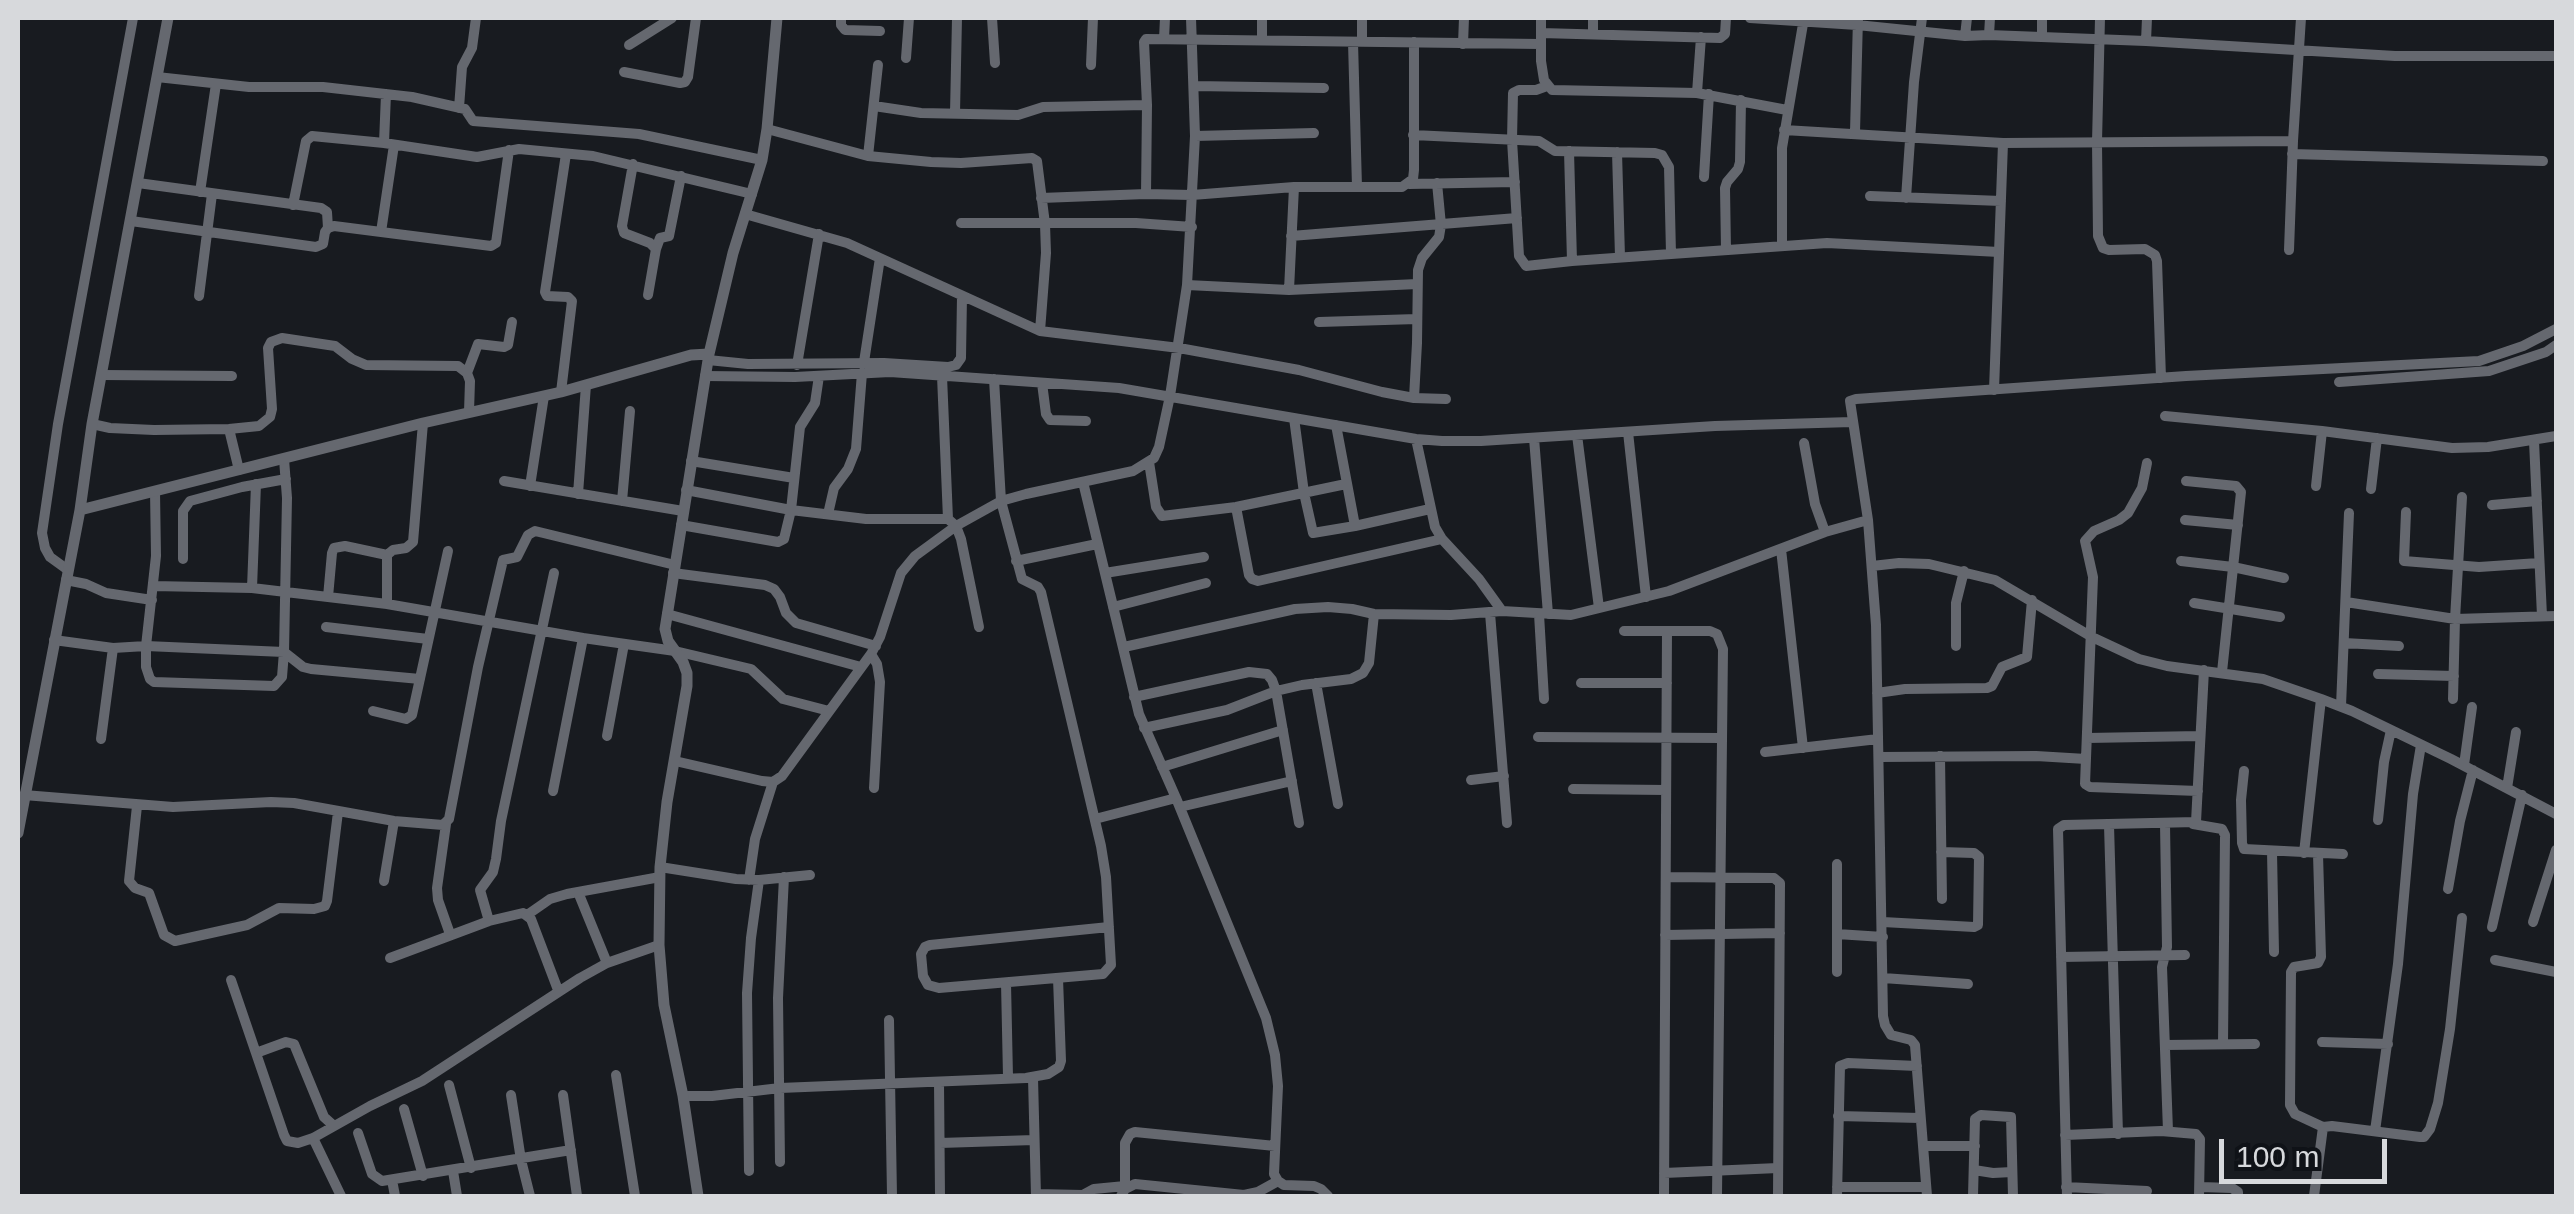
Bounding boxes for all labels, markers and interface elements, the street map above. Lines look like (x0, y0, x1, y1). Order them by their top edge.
scale bar (2224, 1119, 2392, 1181)
text: 100 m (2236, 1140, 2319, 1173)

